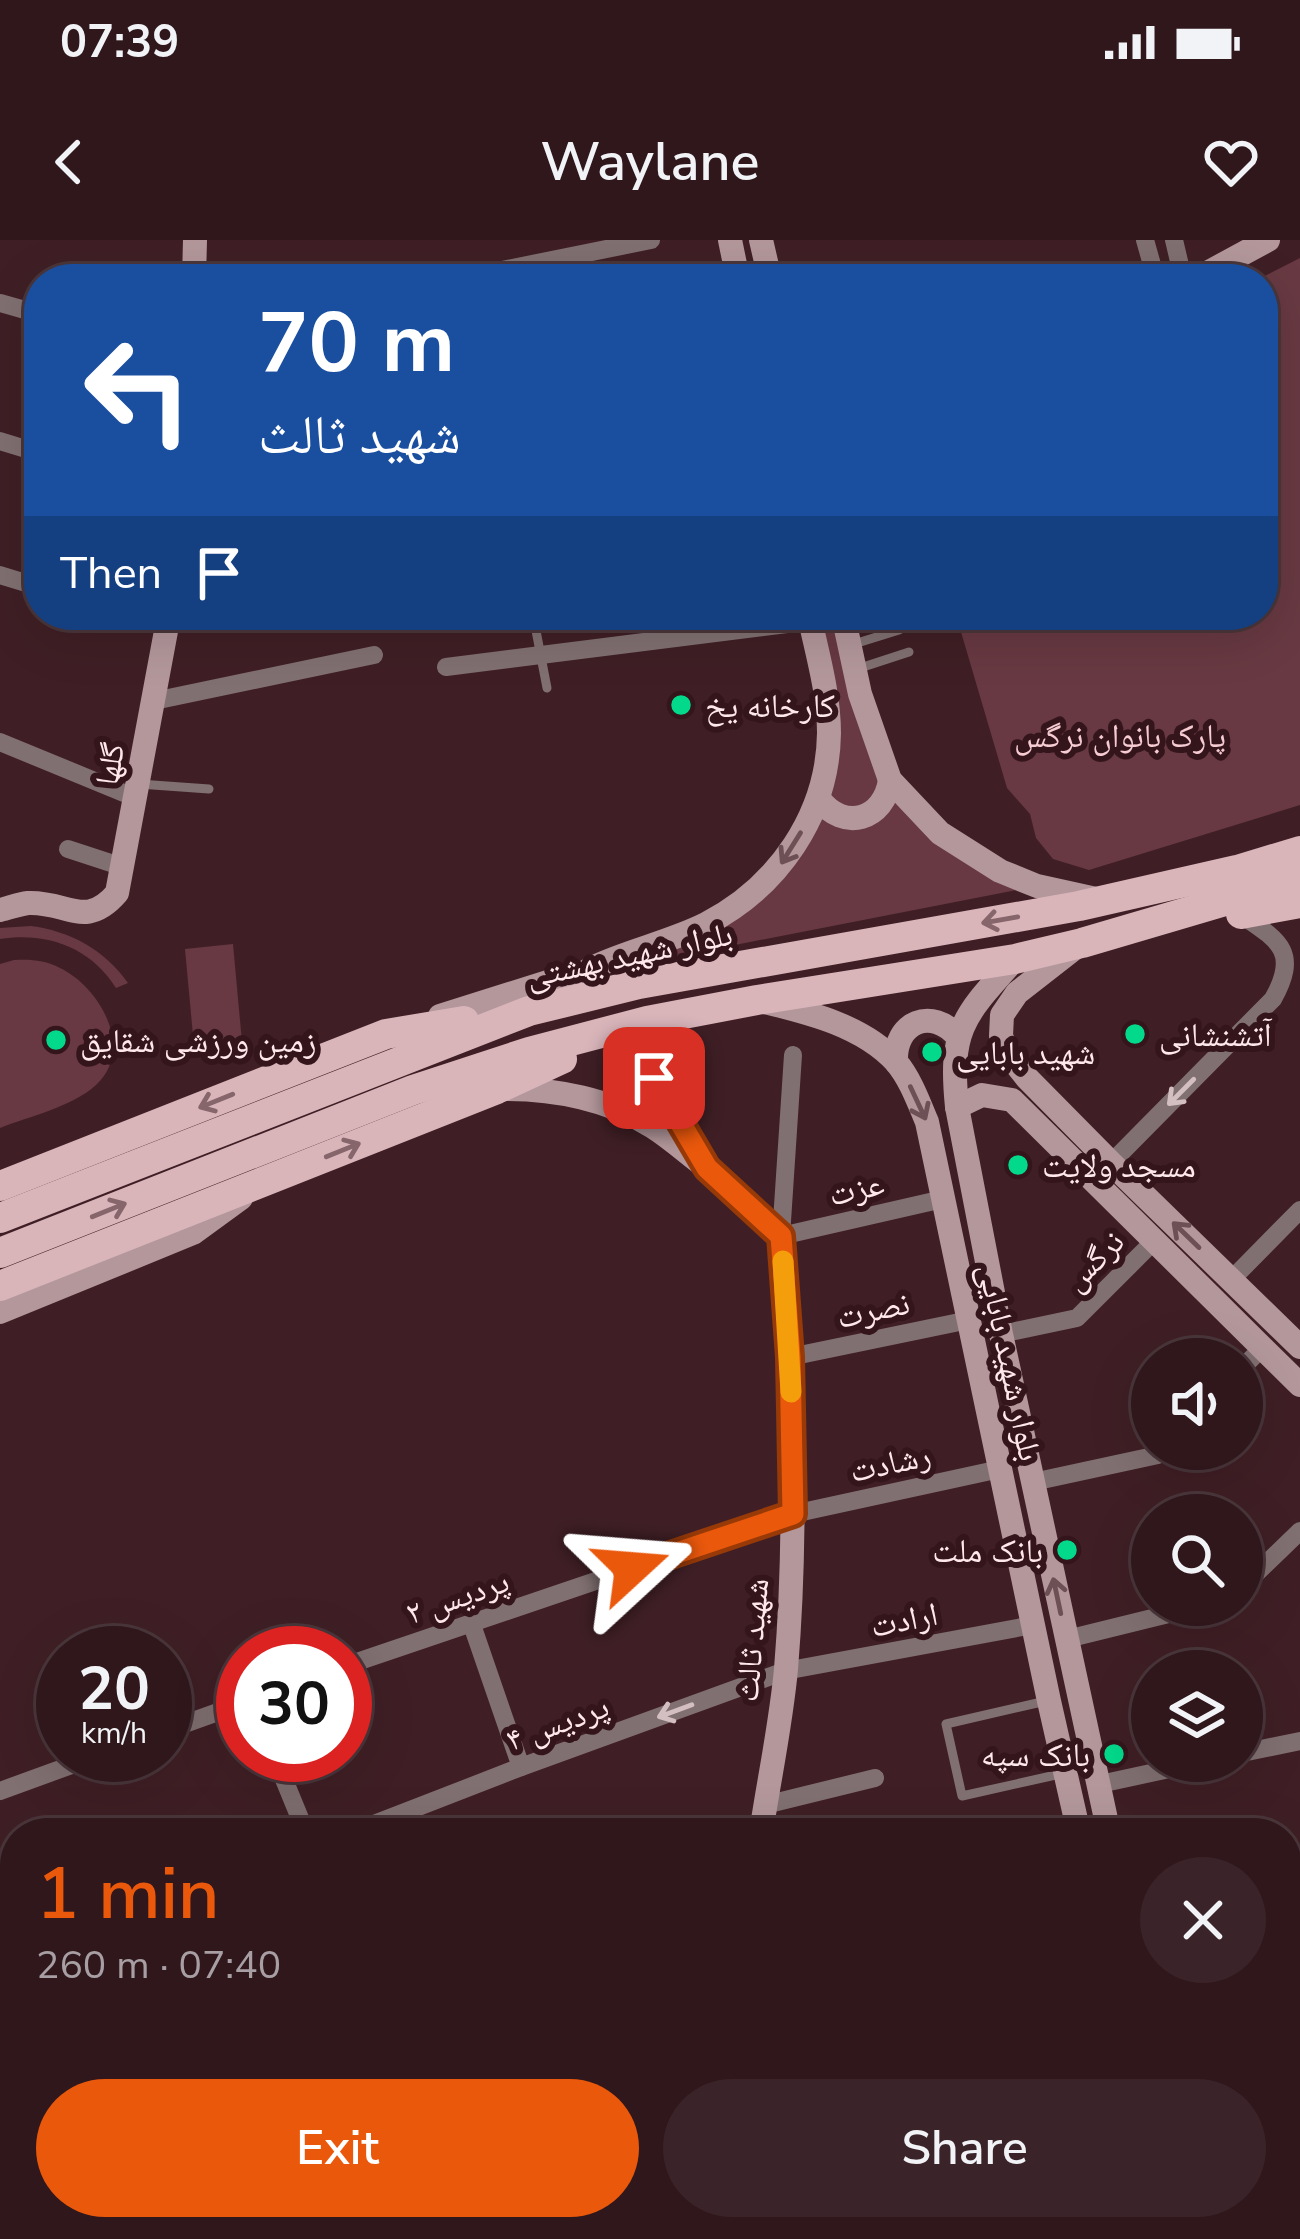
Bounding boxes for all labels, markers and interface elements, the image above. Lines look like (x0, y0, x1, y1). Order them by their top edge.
text: 07:39 (60, 12, 179, 73)
text: Waylane (540, 125, 760, 199)
icon: back (36, 129, 102, 195)
icon: heart (1198, 129, 1264, 195)
text: 70 m (258, 286, 455, 401)
icon: left (60, 312, 216, 468)
text: شهید ثالث (258, 398, 461, 472)
icon: arrive (186, 540, 252, 606)
text: Then (60, 543, 162, 604)
place label: کارخانه یخ (705, 684, 835, 729)
marker: کارخانه یخ (668, 692, 694, 718)
park label: پارک بانوان نرگس (1014, 714, 1226, 759)
street label: گلها (85, 739, 136, 789)
one-way arrow (779, 830, 803, 864)
one-way arrow (981, 910, 1020, 933)
street label: بلوار شهید بهشتی (522, 912, 737, 999)
place label: آتشنشانی (1159, 1013, 1273, 1058)
place label: زمین ورزشی شقایق (80, 1019, 317, 1064)
marker: آتشنشانی (1122, 1021, 1148, 1047)
marker: زمین ورزشی شقایق (43, 1027, 69, 1053)
pin (603, 1027, 705, 1129)
place label: شهید بابایی (956, 1031, 1095, 1076)
marker: شهید بابایی (919, 1039, 945, 1065)
icon: arrive (621, 1045, 687, 1111)
one-way arrow (1167, 1077, 1195, 1106)
one-way arrow (908, 1084, 930, 1120)
one-way arrow (199, 1091, 236, 1113)
one-way arrow (323, 1137, 360, 1159)
place label: مسجد ولایت (1042, 1144, 1196, 1189)
marker: مسجد ولایت (1005, 1152, 1031, 1178)
street label: عزت (824, 1161, 888, 1218)
one-way arrow (89, 1198, 126, 1219)
street label: نرگس (1054, 1221, 1135, 1302)
one-way arrow (1172, 1222, 1202, 1250)
street label: بلوار شهید بابایی (967, 1259, 1052, 1465)
street label: نصرت (833, 1281, 914, 1340)
map controls (1131, 1338, 1263, 1782)
button: sound (1131, 1338, 1263, 1470)
street label: رشادت (846, 1433, 935, 1494)
button: search (1131, 1494, 1263, 1626)
position arrow (569, 1505, 695, 1631)
place label: بانک ملت (932, 1529, 1043, 1574)
marker: بانک ملت (1054, 1537, 1080, 1563)
street label: پردیس ۲ (400, 1559, 515, 1636)
street label: شهید ثالث (725, 1576, 780, 1704)
one-way arrow (1045, 1577, 1068, 1615)
street label: ارادت (867, 1592, 942, 1649)
speed limit sign: 30 (216, 1626, 372, 1782)
text: 20 (78, 1648, 150, 1730)
button: layers (1131, 1650, 1263, 1782)
street label: پردیس ۴ (500, 1684, 615, 1763)
one-way arrow (658, 1702, 695, 1723)
text: km/h (81, 1713, 147, 1754)
place label: بانک سپه (981, 1733, 1090, 1778)
marker: بانک سپه (1101, 1741, 1127, 1767)
text: 1 min (36, 1845, 219, 1943)
button: close (1140, 1857, 1266, 1983)
text: 260 m · 07:40 (36, 1939, 281, 1992)
button: Exit (36, 2079, 639, 2217)
button: Share (663, 2079, 1266, 2217)

